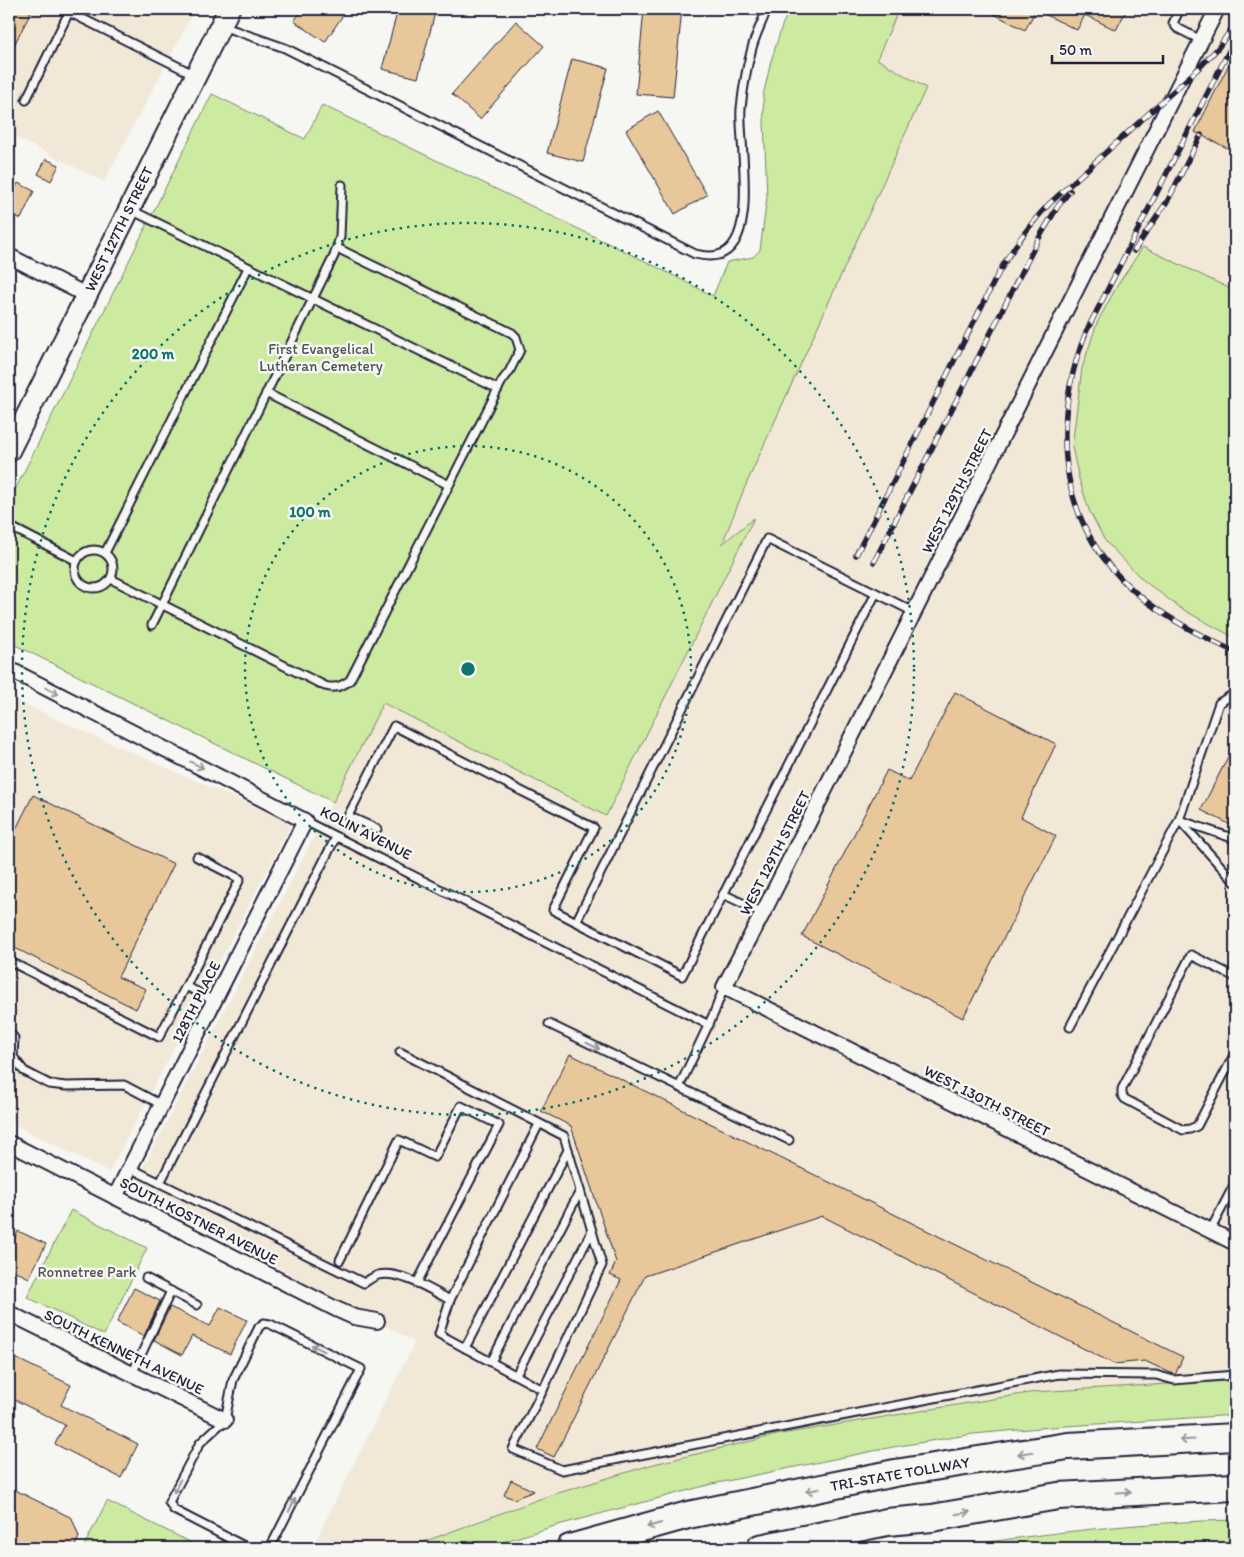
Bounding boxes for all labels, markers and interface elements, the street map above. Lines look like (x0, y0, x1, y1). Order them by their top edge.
scale bar (1052, 32, 1163, 64)
text: 50 m (1059, 41, 1092, 59)
street label: WEST 127TH STREET (81, 163, 157, 295)
park label: First Evangelical Lutheran Cemetery (259, 340, 383, 375)
text: 200 m (132, 345, 175, 363)
street label: WEST 129TH STREET (918, 425, 996, 556)
text: 100 m (289, 503, 331, 521)
centre of rings (459, 660, 477, 678)
one-way arrow (44, 687, 59, 696)
one-way arrow (189, 760, 204, 770)
street label: WEST 129TH STREET (736, 787, 814, 918)
street label: KOLIN AVENUE (317, 802, 415, 864)
street label: 128TH PLACE (168, 958, 224, 1046)
one-way arrow (585, 1041, 600, 1051)
street label: WEST 130TH STREET (921, 1061, 1054, 1141)
street label: SOUTH KOSTNER AVENUE (117, 1173, 281, 1269)
park label: Ronnetree Park (38, 1263, 137, 1281)
street label: SOUTH KENNETH AVENUE (41, 1306, 207, 1398)
one-way arrow (311, 1343, 326, 1352)
one-way arrow (1179, 1435, 1195, 1444)
one-way arrow (1017, 1448, 1033, 1458)
street label: TRI-STATE TOLLWAY (829, 1453, 972, 1495)
one-way arrow (172, 1478, 181, 1493)
one-way arrow (805, 1486, 821, 1495)
one-way arrow (1115, 1488, 1131, 1497)
one-way arrow (288, 1498, 297, 1513)
one-way arrow (954, 1507, 970, 1517)
one-way arrow (647, 1520, 663, 1530)

